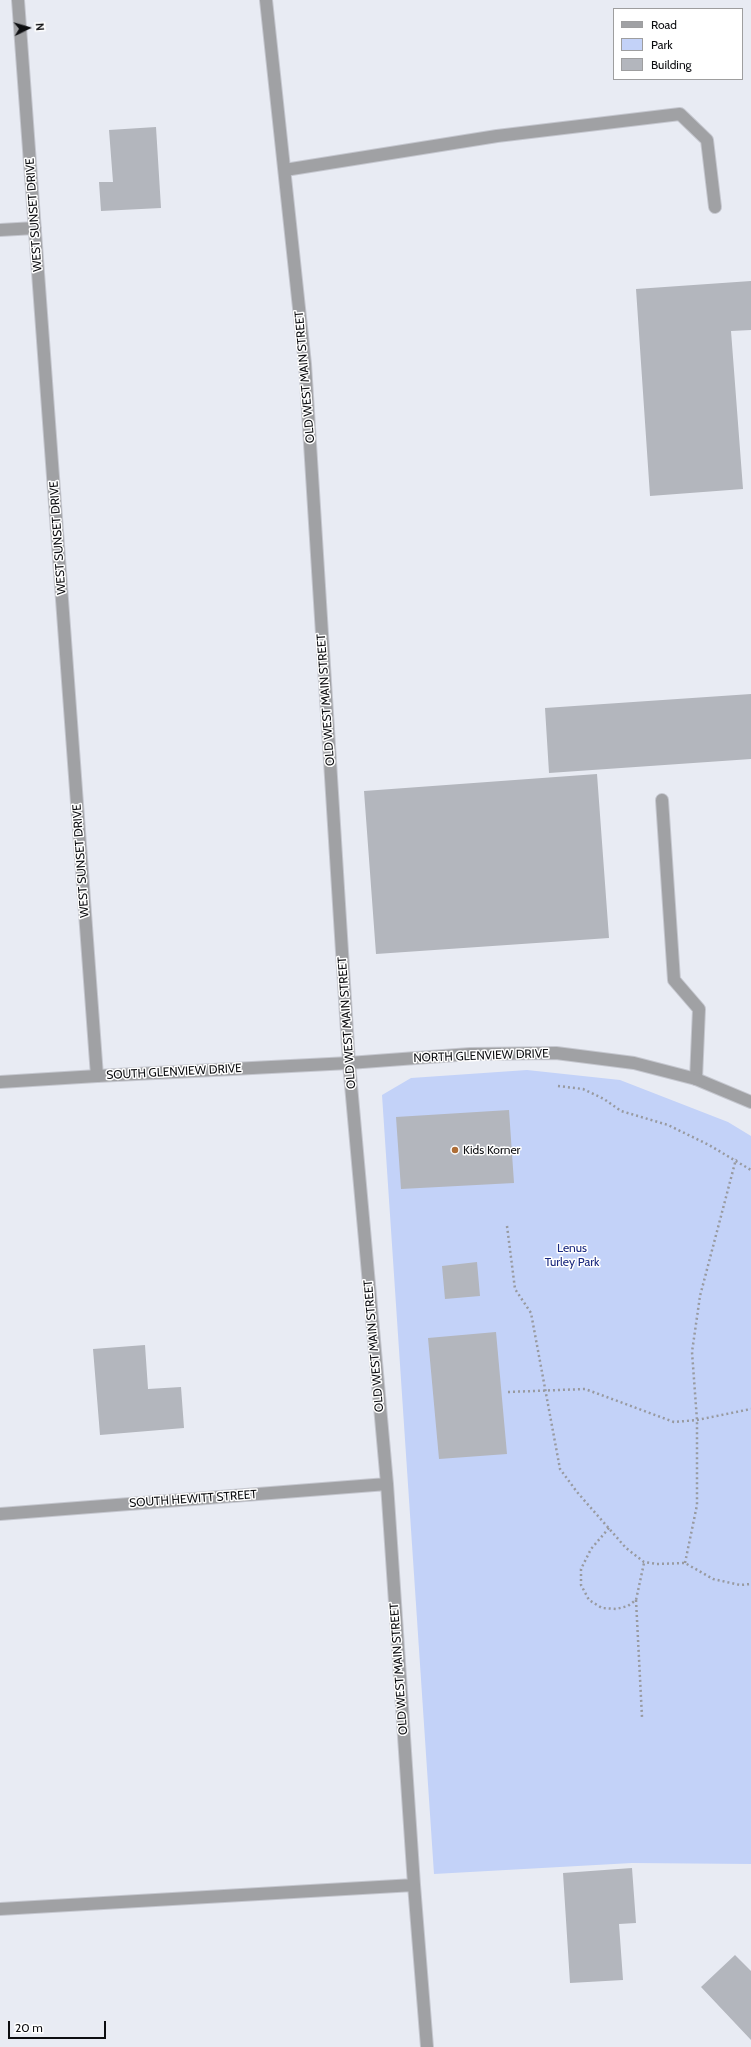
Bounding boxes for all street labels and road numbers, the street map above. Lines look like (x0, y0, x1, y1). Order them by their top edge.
street label: WEST SUNSET DRIVE (23, 158, 45, 272)
street label: OLD WEST MAIN STREET (292, 310, 318, 444)
street label: WEST SUNSET DRIVE (47, 481, 69, 595)
street label: OLD WEST MAIN STREET (314, 633, 338, 767)
street label: WEST SUNSET DRIVE (70, 804, 92, 918)
street label: OLD WEST MAIN STREET (335, 956, 359, 1090)
street label: NORTH GLENVIEW DRIVE (413, 1046, 549, 1066)
street label: SOUTH GLENVIEW DRIVE (106, 1061, 242, 1083)
street label: OLD WEST MAIN STREET (361, 1279, 387, 1413)
street label: SOUTH HEWITT STREET (129, 1487, 257, 1511)
street label: OLD WEST MAIN STREET (387, 1602, 411, 1736)

